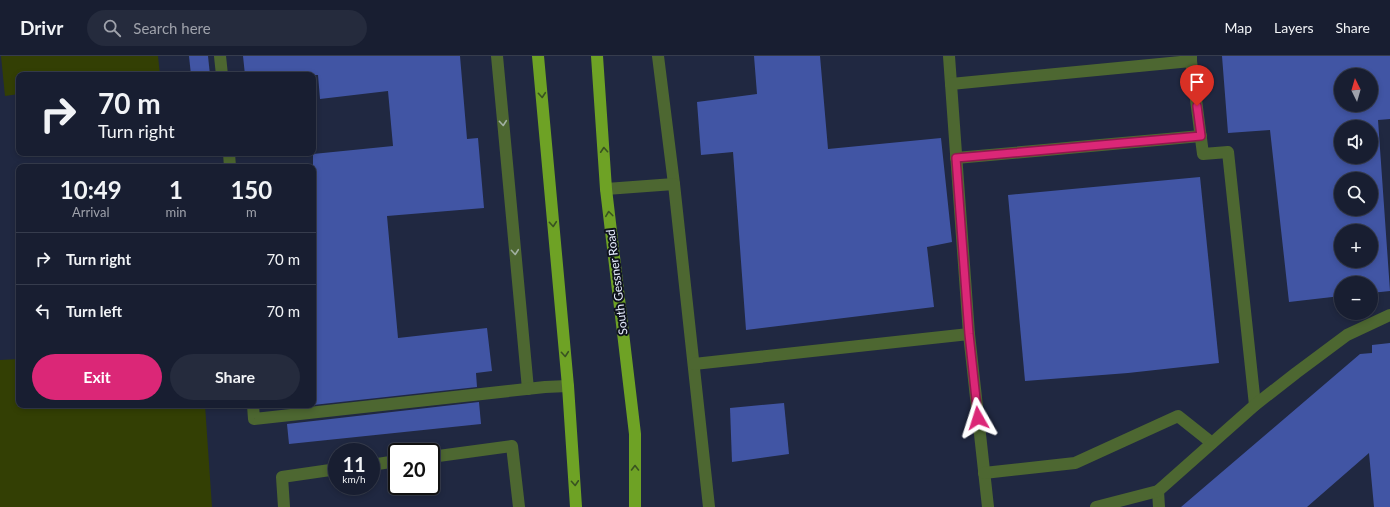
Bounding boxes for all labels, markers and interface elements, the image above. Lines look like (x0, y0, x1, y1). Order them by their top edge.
search box (87, 10, 367, 46)
text: Drivr (20, 16, 63, 39)
icon: search (101, 17, 123, 39)
text: Search here (133, 19, 211, 37)
text: Map (1224, 19, 1252, 36)
text: Layers (1274, 19, 1314, 36)
text: Share (1336, 19, 1370, 36)
pin (1180, 65, 1214, 106)
north arrow (1334, 68, 1378, 112)
map controls (1334, 68, 1378, 320)
icon: arrive (1186, 71, 1208, 93)
text: 70 m (98, 86, 161, 120)
icon: right (32, 88, 84, 140)
one-way arrow (537, 92, 546, 98)
text: Turn right (98, 120, 175, 142)
one-way arrow (498, 120, 507, 126)
button: sound (1334, 120, 1378, 164)
one-way arrow (599, 147, 608, 153)
button: search (1334, 172, 1378, 216)
text: 10:49 (60, 175, 122, 204)
text: 1 (169, 175, 183, 204)
text: 150 (230, 175, 272, 204)
text: Arrival (72, 204, 109, 220)
text: min (166, 204, 187, 220)
text: m (246, 204, 257, 220)
one-way arrow (605, 210, 614, 217)
one-way arrow (549, 221, 558, 227)
button: + (1334, 224, 1378, 268)
street label: South Gessner Road (603, 228, 630, 336)
icon: right (32, 248, 54, 270)
one-way arrow (511, 249, 520, 255)
text: Turn right (66, 250, 131, 268)
text: 70 m (266, 250, 300, 268)
button: − (1334, 276, 1378, 320)
icon: left (32, 300, 54, 322)
text: Turn left (66, 302, 122, 320)
text: 70 m (266, 302, 300, 320)
one-way arrow (561, 351, 570, 357)
button: Exit (32, 354, 162, 400)
button: Share (170, 354, 300, 400)
position arrow (957, 397, 999, 439)
speed limit sign: 20 (388, 443, 440, 495)
text: 11 (342, 452, 366, 476)
one-way arrow (631, 465, 639, 471)
text: km/h (342, 473, 366, 485)
one-way arrow (570, 480, 579, 486)

